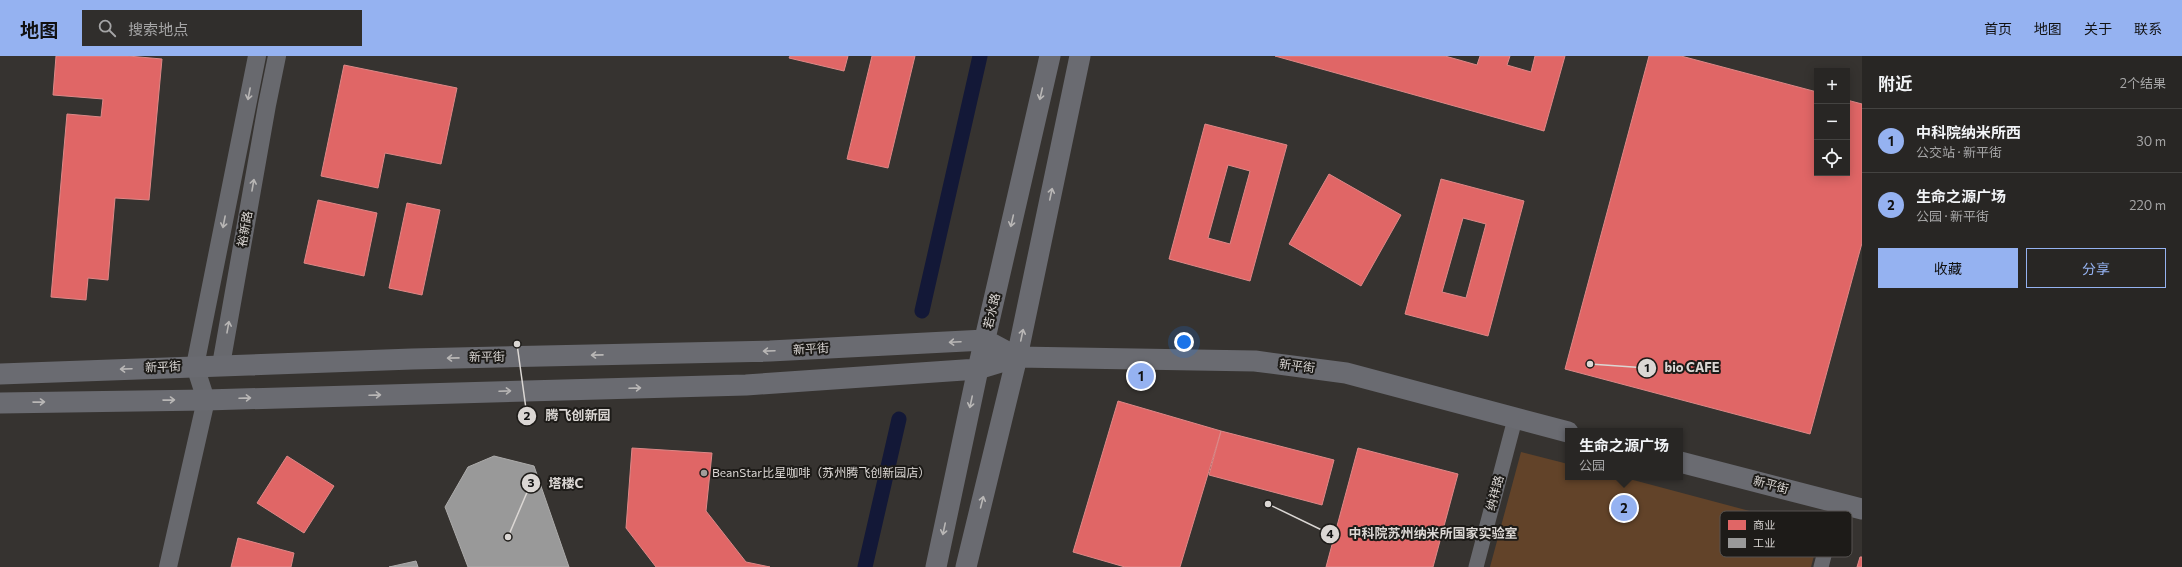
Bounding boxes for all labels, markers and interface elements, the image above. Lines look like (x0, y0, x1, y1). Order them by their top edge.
search box (82, 10, 362, 46)
icon: search (96, 17, 118, 39)
text: 地图 (20, 18, 58, 41)
text: 搜索地点 (128, 20, 188, 38)
text: 首页 (1984, 20, 2012, 37)
text: 地图 (2034, 20, 2062, 37)
text: 关于 (2084, 20, 2112, 37)
text: 联系 (2134, 20, 2162, 37)
map controls (1814, 68, 1850, 176)
button: + (1814, 68, 1850, 104)
text: 附近 (1878, 73, 1912, 94)
text: 2个结果 (2120, 75, 2166, 91)
one-way arrow (245, 87, 253, 100)
one-way arrow (1037, 87, 1045, 100)
button: − (1814, 104, 1850, 140)
text: 中科院纳米所西 (1916, 123, 2021, 141)
text: 1 (1888, 133, 1894, 149)
text: 30 m (2136, 133, 2166, 149)
button: locate (1814, 140, 1850, 176)
text: 公交站 · 新平街 (1916, 144, 2002, 160)
one-way arrow (249, 179, 257, 192)
one-way arrow (1048, 187, 1056, 200)
text: 生命之源广场 (1916, 187, 2006, 205)
text: 2 (1887, 197, 1895, 213)
text: 220 m (2129, 197, 2166, 213)
text: 公园 · 新平街 (1916, 208, 1989, 224)
street label: 裕新路 (234, 210, 254, 248)
one-way arrow (1008, 214, 1016, 227)
one-way arrow (219, 215, 227, 228)
button: 收藏 (1878, 248, 2018, 288)
button: 分享 (2026, 248, 2166, 288)
street label: 若水路 (980, 292, 1002, 330)
one-way arrow (224, 320, 232, 333)
one-way arrow (1019, 328, 1027, 341)
your location (1174, 332, 1194, 352)
one-way arrow (949, 338, 962, 345)
street label: 新平街 (793, 340, 829, 356)
one-way arrow (763, 347, 776, 355)
street label: 新平街 (469, 349, 505, 363)
one-way arrow (591, 351, 604, 359)
one-way arrow (447, 354, 460, 362)
callout: bio CAFE (1637, 355, 1728, 380)
street label: 新平街 (1278, 356, 1316, 374)
street label: 新平街 (145, 358, 181, 374)
text: bio CAFE (1664, 359, 1720, 375)
text: 1 (1644, 360, 1650, 374)
pin: 1 (1128, 361, 1154, 391)
one-way arrow (120, 365, 133, 373)
one-way arrow (628, 384, 641, 391)
one-way arrow (498, 387, 511, 395)
one-way arrow (368, 391, 381, 398)
one-way arrow (238, 395, 251, 402)
one-way arrow (966, 395, 974, 408)
one-way arrow (162, 396, 175, 404)
one-way arrow (32, 398, 45, 406)
callout: 腾飞创新园 (517, 403, 618, 428)
text: 腾飞创新园 (545, 407, 611, 423)
text: 2 (524, 408, 531, 422)
popup (1565, 428, 1683, 480)
text: 生命之源广场 (1579, 436, 1669, 454)
text: 公园 (1579, 457, 1605, 473)
place label: BeanStar比星咖啡（苏州腾飞创新园店） (712, 465, 930, 479)
marker: BeanStar比星咖啡（苏州腾飞创新园店） (699, 468, 709, 478)
callout: 塔楼C (521, 471, 592, 496)
street label: 新平街 (1752, 473, 1790, 495)
street label: 纳祥路 (1483, 474, 1505, 512)
text: 3 (528, 475, 535, 489)
text: 塔楼C (549, 475, 584, 491)
pin: 2 (1611, 493, 1637, 523)
one-way arrow (979, 496, 986, 509)
legend (1720, 511, 1852, 557)
text: 商业 (1753, 518, 1775, 531)
callout: 中科院苏州纳米所国家实验室 (1320, 521, 1525, 546)
one-way arrow (939, 522, 947, 535)
text: 中科院苏州纳米所国家实验室 (1348, 525, 1518, 541)
text: 4 (1326, 526, 1334, 540)
text: 工业 (1753, 536, 1775, 549)

